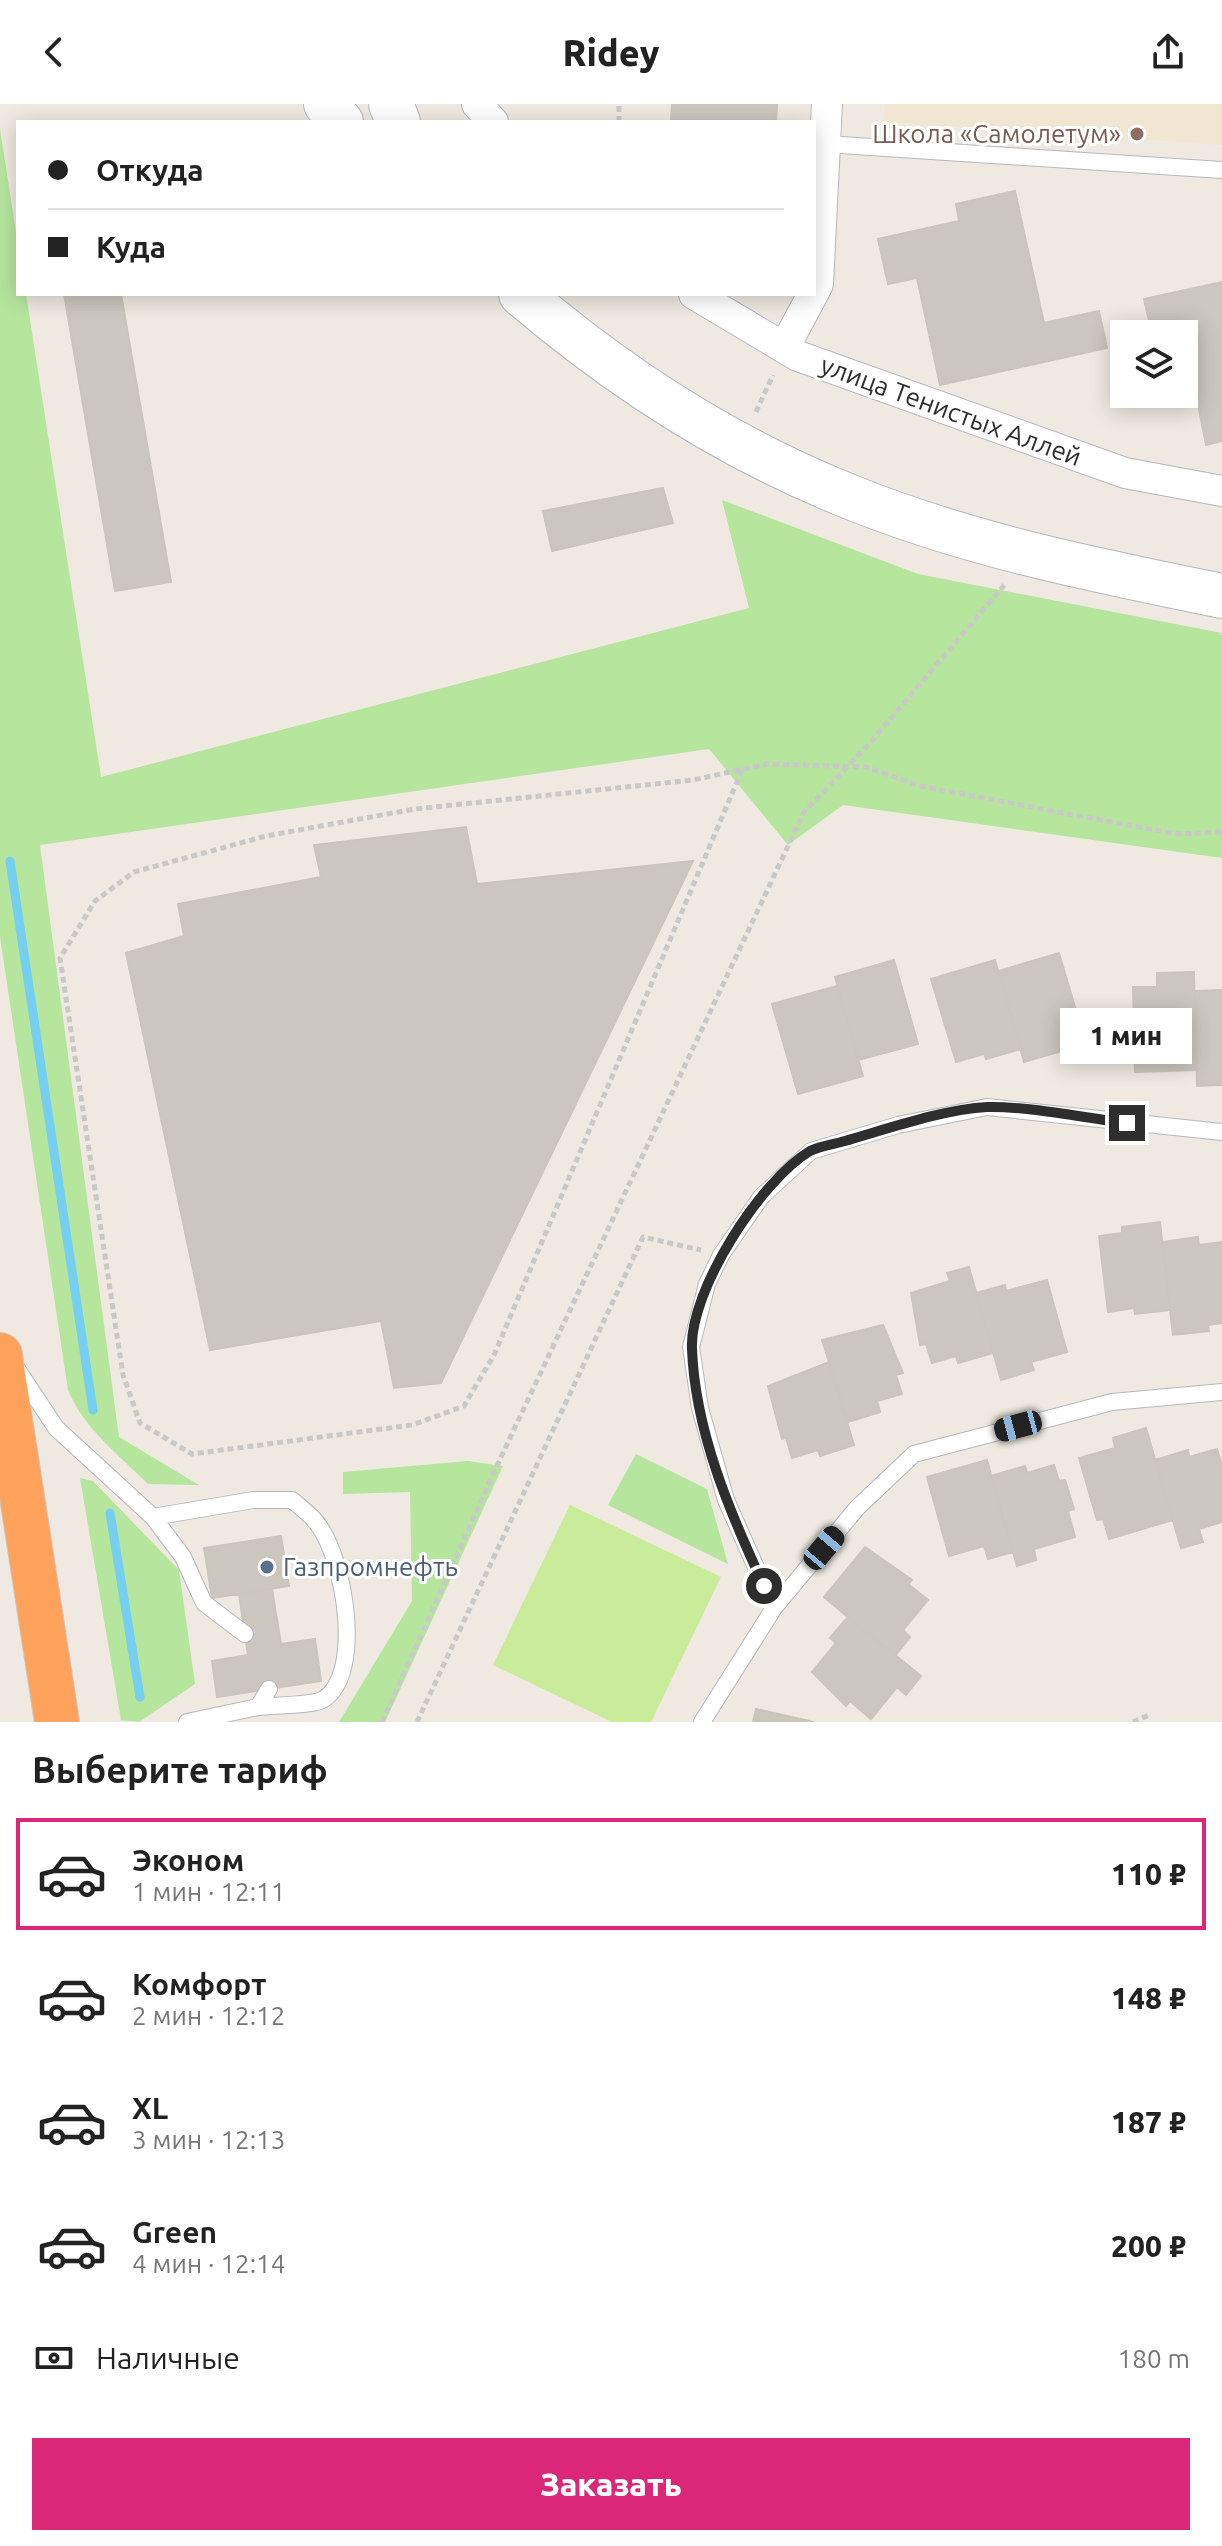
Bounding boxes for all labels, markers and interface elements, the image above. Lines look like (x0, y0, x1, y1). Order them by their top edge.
icon: back (32, 30, 76, 74)
icon: share (1146, 30, 1190, 74)
text: Ridey (563, 32, 659, 73)
place label: Школа «Самолетум» (872, 119, 1121, 148)
marker: Школа «Самолетум» (1128, 125, 1146, 143)
text: Откуда (96, 153, 204, 187)
text: Куда (96, 230, 166, 264)
map controls (1110, 320, 1198, 408)
button: layers (1110, 320, 1198, 408)
street label: улица Тенистых Аллей (817, 350, 1086, 471)
callout: 1 мин (1061, 1007, 1193, 1063)
text: 1 мин (1090, 1021, 1162, 1050)
route end (1109, 1105, 1145, 1141)
car (992, 1408, 1044, 1444)
car (799, 1522, 849, 1574)
place label: Газпромнефть (283, 1552, 458, 1581)
marker: Газпромнефть (258, 1558, 276, 1576)
route start (746, 1568, 782, 1604)
text: Выберите тариф (32, 1749, 328, 1790)
icon: car (36, 1838, 108, 1910)
text: Эконом (132, 1843, 244, 1877)
text: 110 ₽ (1111, 1857, 1186, 1891)
text: 1 мин · 12:11 (132, 1877, 285, 1906)
icon: car (36, 1962, 108, 2034)
text: Комфорт (132, 1967, 266, 2001)
text: 148 ₽ (1111, 1981, 1186, 2015)
text: 2 мин · 12:12 (132, 2001, 285, 2030)
icon: car (36, 2086, 108, 2158)
text: XL (132, 2091, 168, 2125)
text: 187 ₽ (1111, 2105, 1186, 2139)
text: 3 мин · 12:13 (132, 2125, 285, 2154)
icon: car (36, 2210, 108, 2282)
text: Green (132, 2215, 217, 2249)
text: 200 ₽ (1111, 2229, 1186, 2263)
text: 4 мин · 12:14 (132, 2249, 285, 2278)
icon: cash (32, 2336, 76, 2380)
text: Наличные (96, 2341, 240, 2375)
text: 180 m (1118, 2344, 1190, 2373)
button: Заказать (32, 2438, 1190, 2530)

